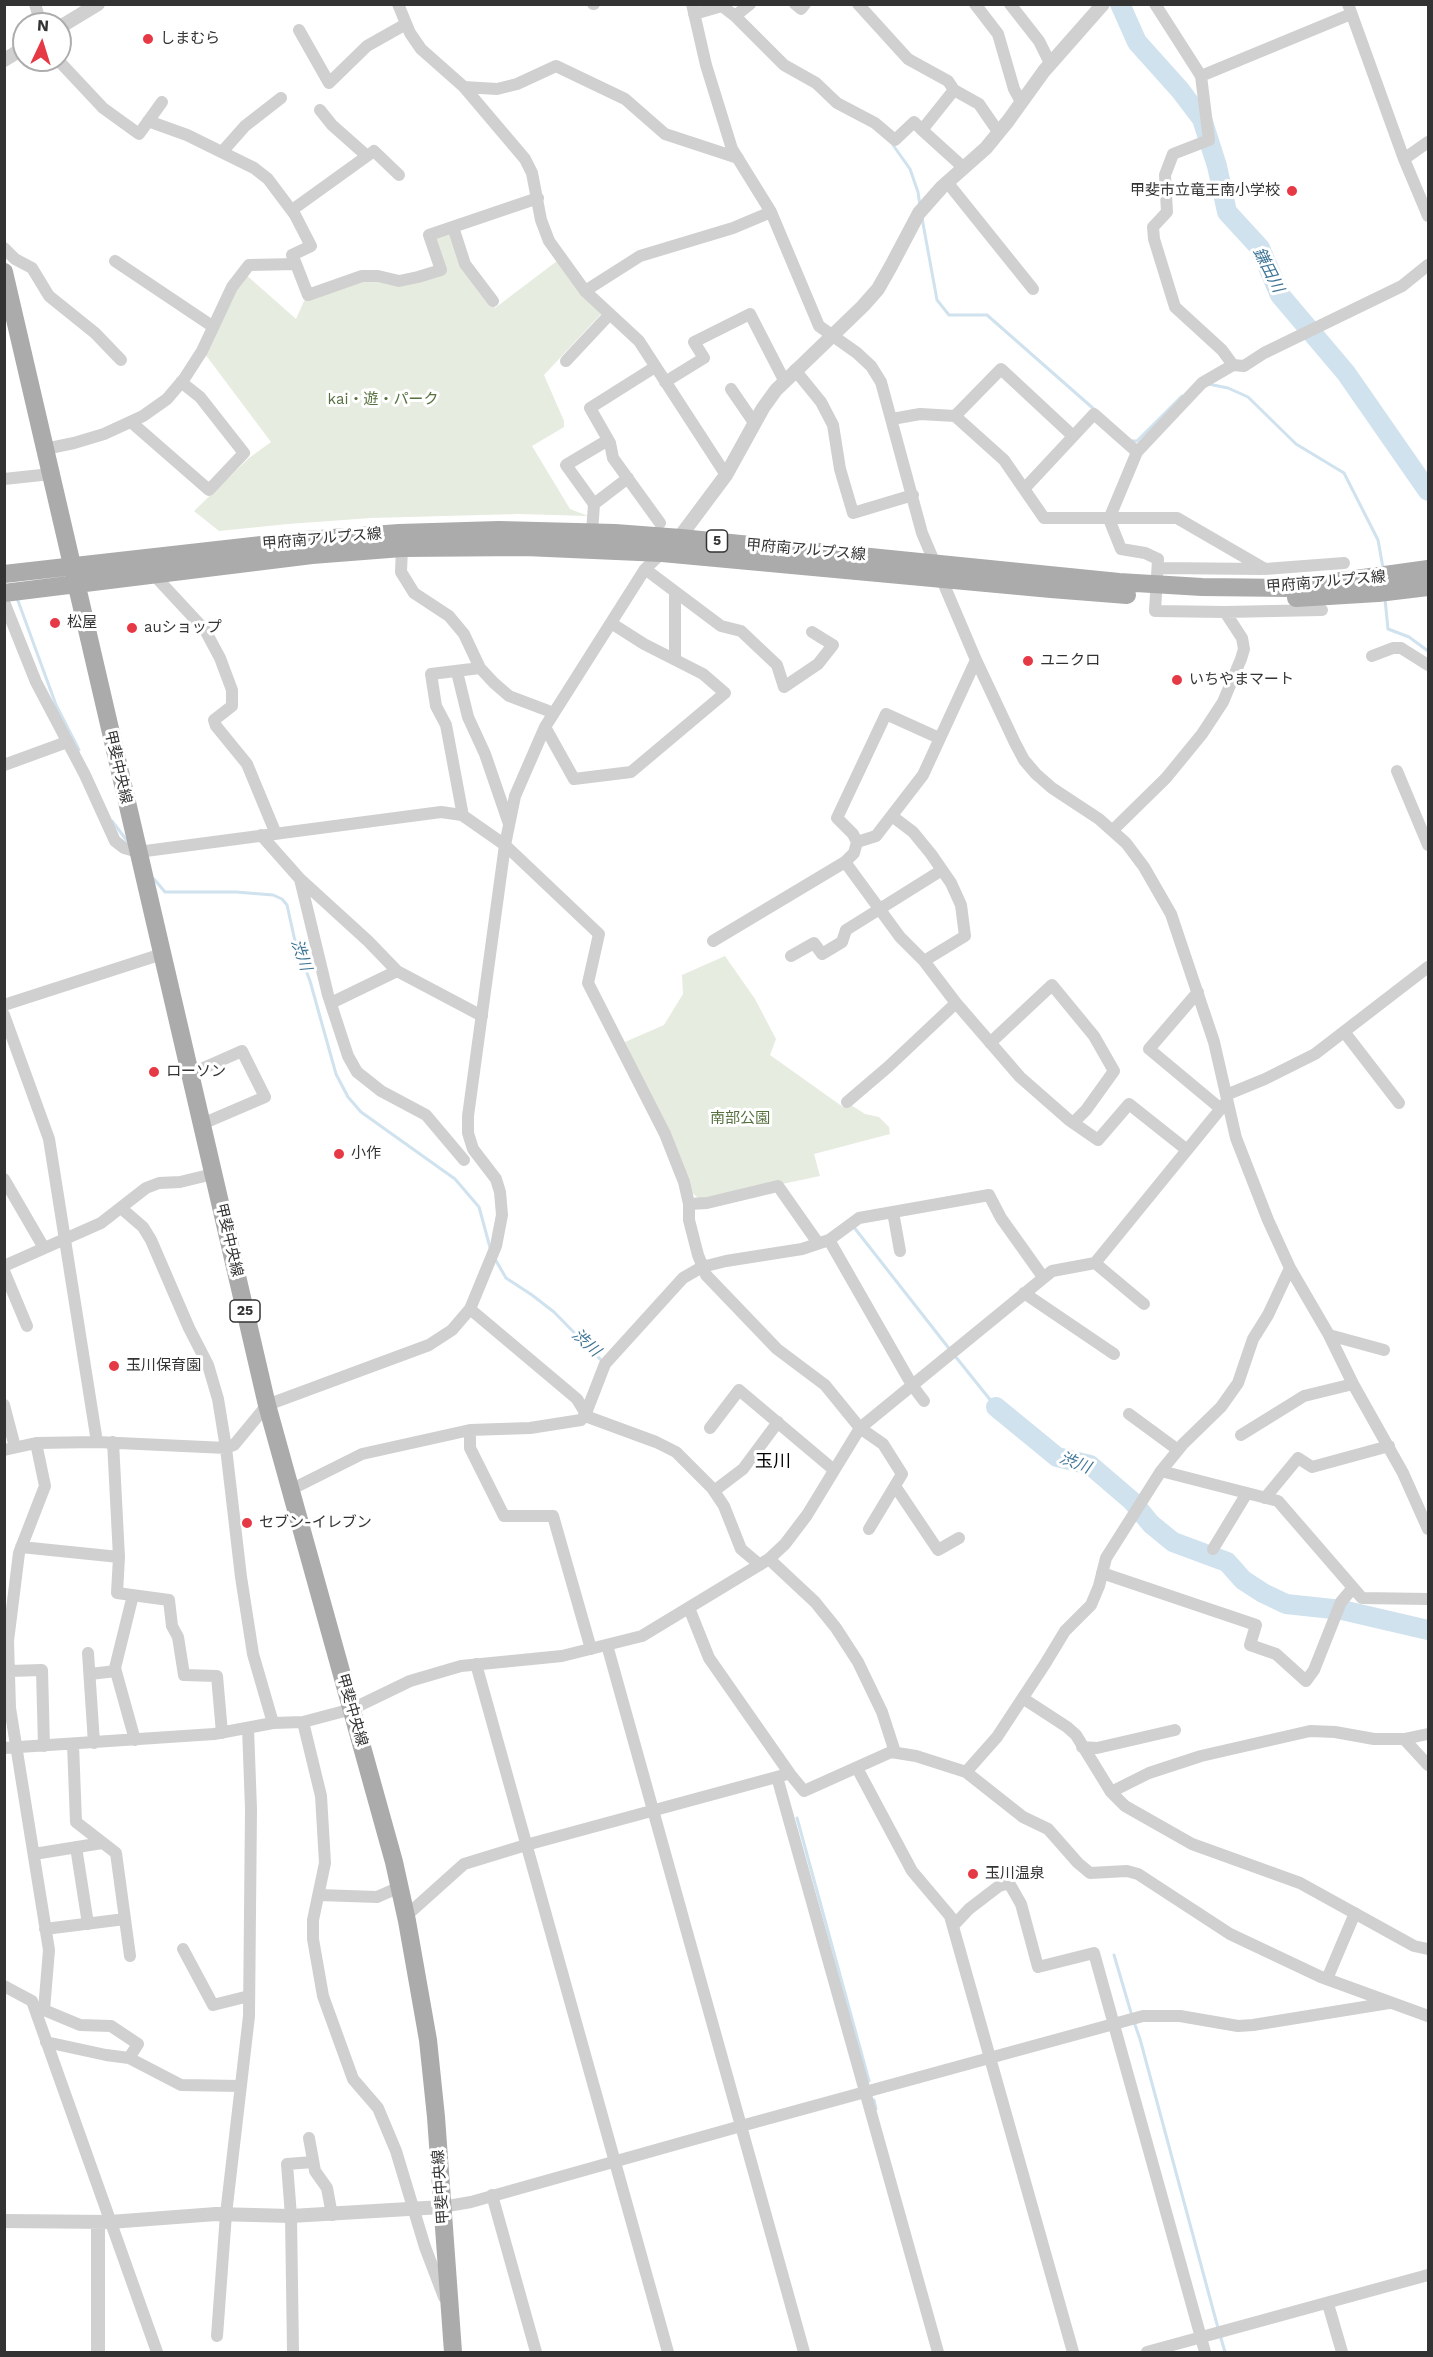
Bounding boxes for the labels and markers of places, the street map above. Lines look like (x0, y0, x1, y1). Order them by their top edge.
place label: しまむら (160, 30, 220, 48)
marker: しまむら (141, 32, 155, 46)
place label: 甲斐市立竜王南小学校 (1130, 182, 1280, 200)
marker: 甲斐市立竜王南小学校 (1285, 184, 1299, 198)
place label: 松屋 (67, 614, 97, 632)
marker: 松屋 (48, 616, 62, 630)
place label: auショップ (144, 619, 222, 637)
marker: auショップ (125, 621, 139, 635)
place label: ユニクロ (1040, 652, 1100, 670)
marker: ユニクロ (1021, 654, 1035, 668)
place label: いちやまマート (1189, 671, 1294, 689)
marker: いちやまマート (1170, 673, 1184, 687)
place label: ローソン (166, 1063, 226, 1081)
marker: ローソン (147, 1065, 161, 1079)
place label: 小作 (351, 1145, 381, 1163)
marker: 小作 (332, 1147, 346, 1161)
place label: 玉川保育園 (126, 1357, 201, 1375)
marker: 玉川保育園 (107, 1359, 121, 1373)
place label: セブン-イレブン (259, 1514, 372, 1532)
marker: セブン-イレブン (240, 1516, 254, 1530)
place label: 玉川温泉 (985, 1865, 1045, 1883)
marker: 玉川温泉 (966, 1867, 980, 1881)

